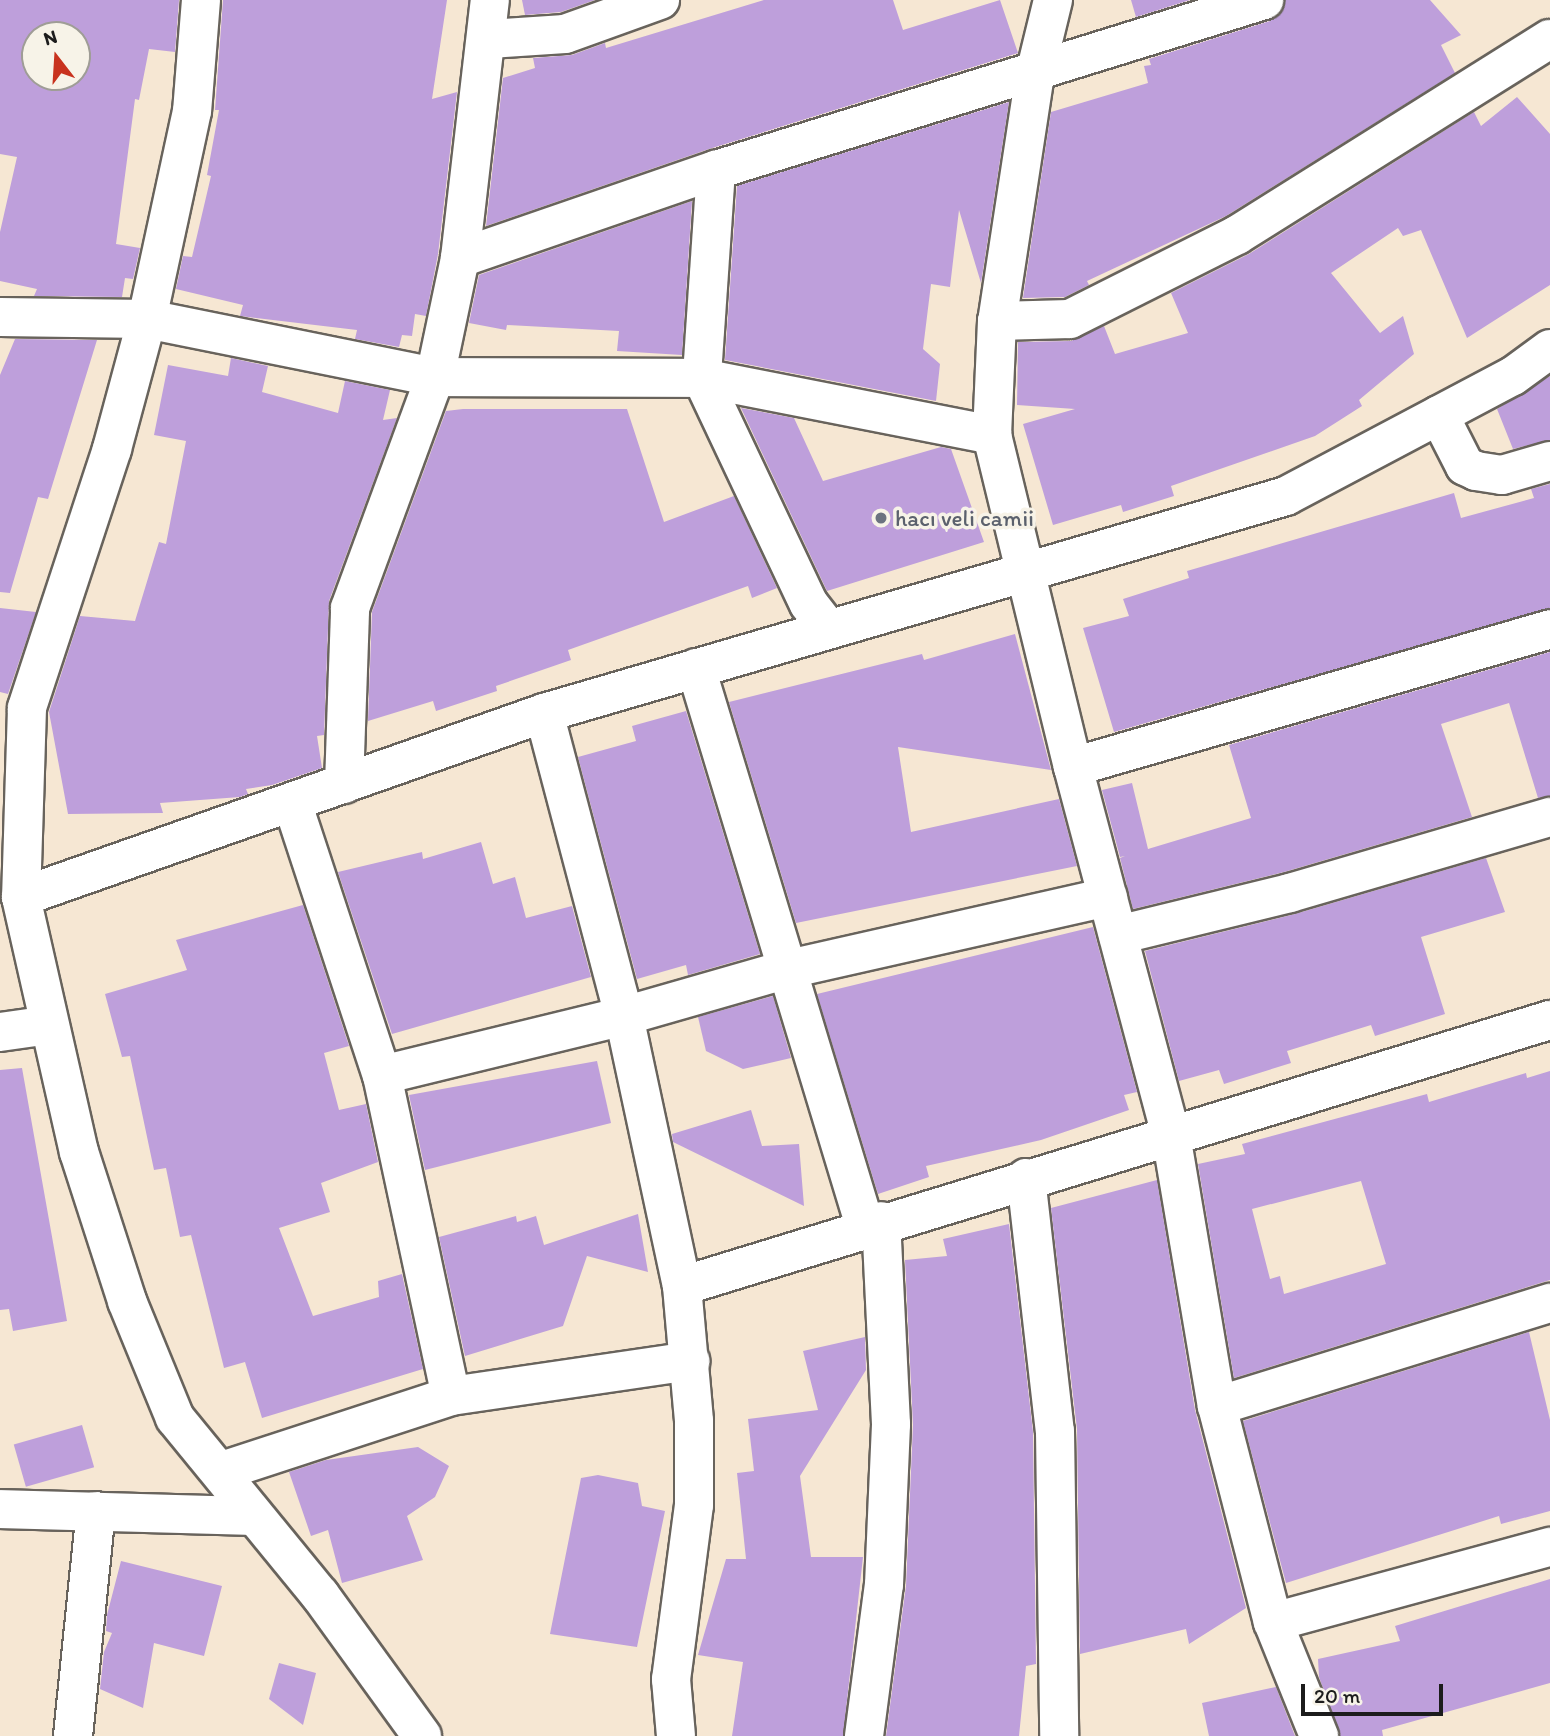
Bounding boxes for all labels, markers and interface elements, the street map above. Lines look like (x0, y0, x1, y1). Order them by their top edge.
north arrow (21, 21, 91, 91)
text: N (41, 24, 60, 50)
place label: hacı veli camii (895, 504, 1033, 532)
marker: hacı veli camii (873, 510, 889, 526)
scale bar (1305, 1670, 1447, 1714)
text: 20 m (1314, 1683, 1360, 1708)

